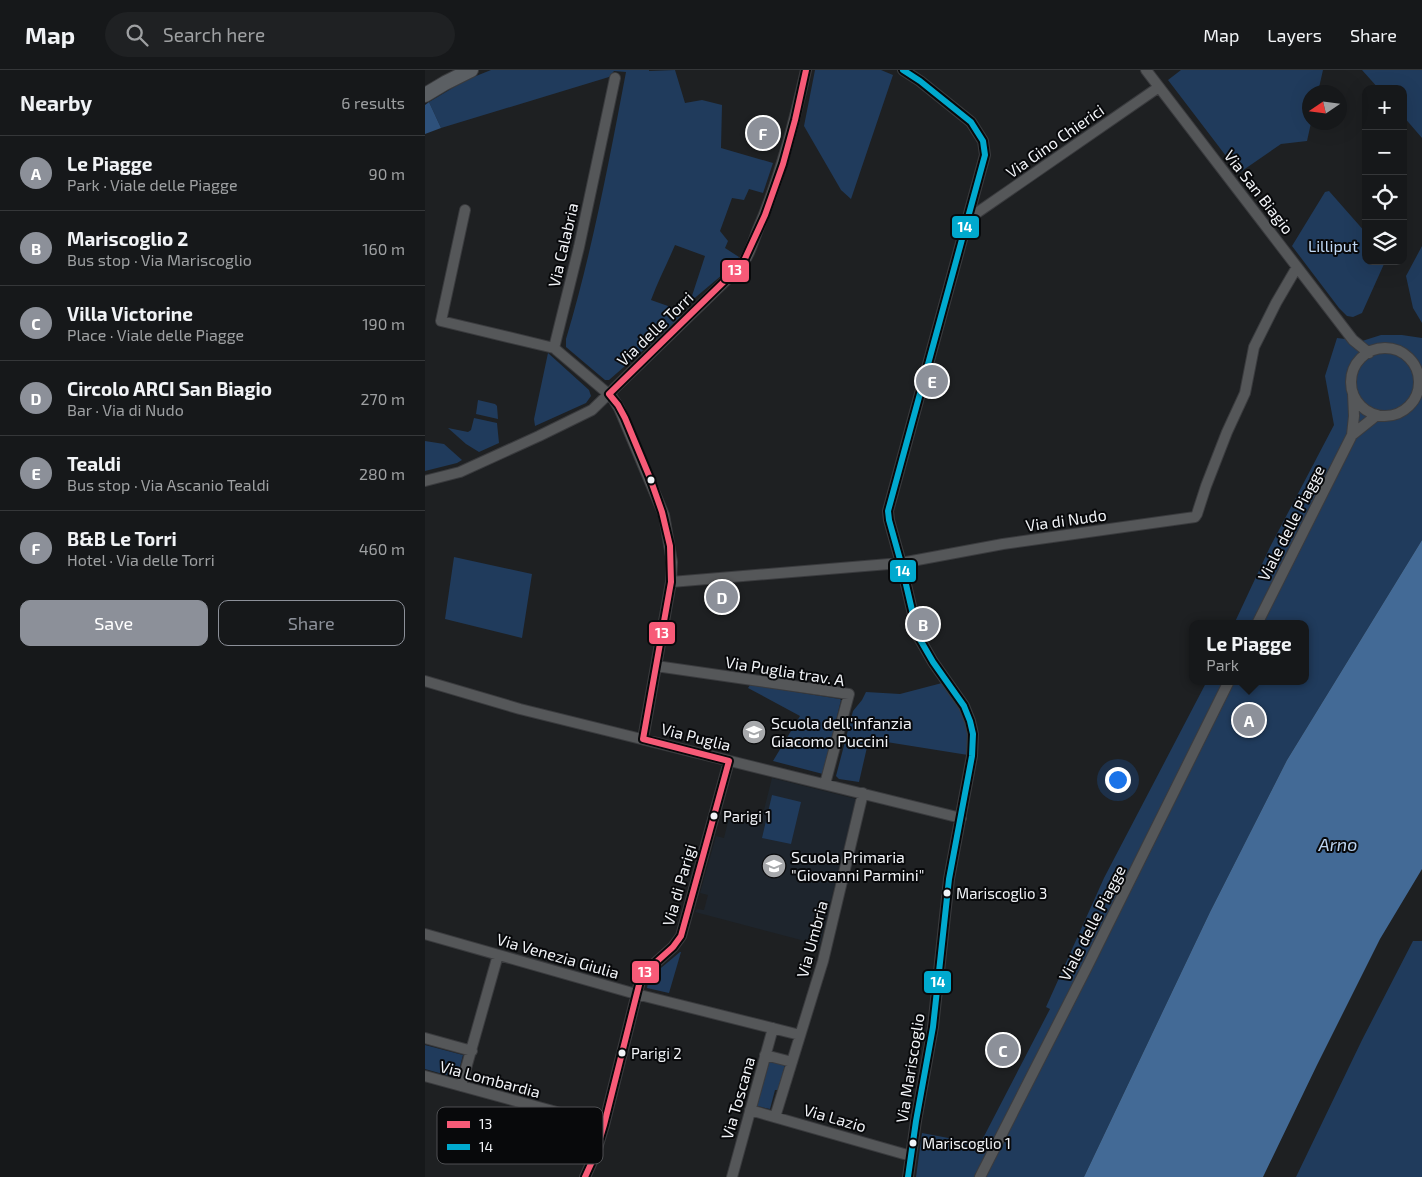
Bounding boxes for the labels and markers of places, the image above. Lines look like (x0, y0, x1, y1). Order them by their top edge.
pin: F (747, 114, 779, 152)
pin: E (916, 362, 948, 400)
unlabelled marker (646, 475, 656, 485)
pin: D (706, 578, 738, 616)
pin: B (907, 605, 939, 643)
pin: A (1233, 701, 1265, 739)
place label: Scuola dell'infanzia Giacomo Puccini (771, 713, 912, 750)
school or university icon: Scuola dell'infanzia Giacomo Puccini (741, 719, 767, 745)
place label: Parigi 1 (723, 807, 771, 825)
marker: Parigi 1 (709, 811, 719, 821)
place label: Scuola Primaria "Giovanni Parmini" (791, 847, 924, 884)
school or university icon: Scuola Primaria "Giovanni Parmini" (761, 853, 787, 879)
place label: Mariscoglio 3 (956, 884, 1047, 902)
marker: Mariscoglio 3 (942, 888, 952, 898)
pin: C (987, 1031, 1019, 1069)
place label: Parigi 2 (631, 1044, 682, 1062)
marker: Parigi 2 (617, 1048, 627, 1058)
place label: Mariscoglio 1 (922, 1134, 1011, 1152)
marker: Mariscoglio 1 (908, 1138, 918, 1148)

